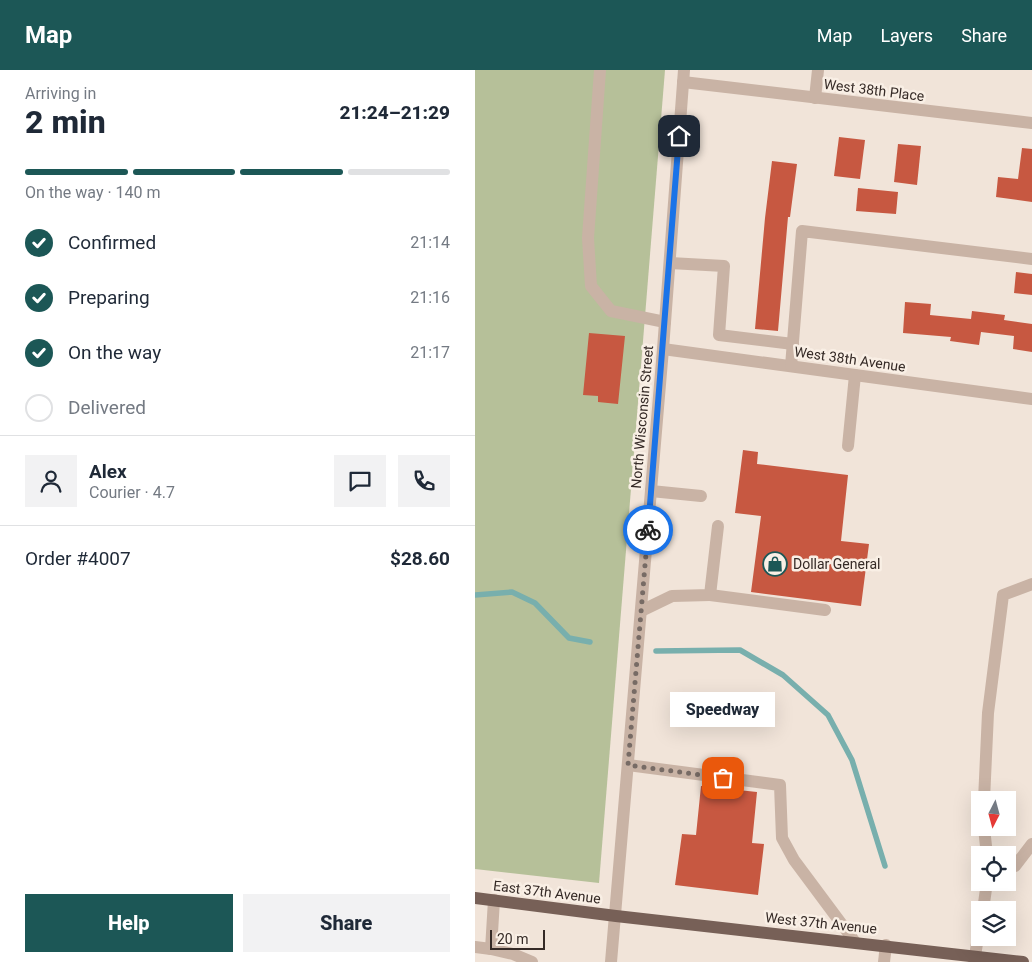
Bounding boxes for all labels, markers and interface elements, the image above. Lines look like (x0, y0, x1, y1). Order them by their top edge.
text: Map (25, 21, 72, 49)
text: Map (817, 25, 852, 46)
text: Layers (880, 25, 933, 46)
text: Share (961, 25, 1007, 46)
street label: West 38th Place (823, 76, 925, 104)
text: Arriving in (25, 84, 96, 103)
text: 21:24–21:29 (339, 101, 450, 124)
text: 2 min (25, 103, 106, 141)
pin (658, 115, 700, 157)
icon: home (665, 122, 693, 150)
text: On the way · 140 m (25, 183, 161, 202)
icon: check (25, 229, 53, 257)
text: Confirmed (68, 231, 156, 254)
text: 21:14 (410, 233, 450, 252)
icon: check (25, 284, 53, 312)
text: Preparing (68, 286, 150, 309)
text: 21:16 (410, 288, 450, 307)
icon: check (25, 339, 53, 367)
text: On the way (68, 341, 161, 364)
text: 21:17 (410, 343, 450, 362)
street label: West 38th Avenue (793, 343, 907, 375)
street label: North Wisconsin Street (628, 344, 656, 489)
text: Delivered (68, 396, 146, 419)
button: person (25, 455, 77, 507)
button: chat (334, 455, 386, 507)
button: phone (398, 455, 450, 507)
text: Alex (89, 460, 127, 483)
text: Courier · 4.7 (89, 483, 175, 502)
courier (623, 505, 673, 555)
icon: bike (634, 516, 662, 544)
text: Order #4007 (25, 547, 131, 570)
text: $28.60 (390, 547, 450, 570)
shop icon: Dollar General (762, 551, 788, 577)
place label: Dollar General (793, 556, 880, 572)
callout: Speedway (671, 693, 775, 728)
text: Speedway (686, 700, 759, 719)
pin (702, 757, 744, 799)
icon: bag (709, 764, 737, 792)
north arrow (971, 791, 1016, 836)
map controls (971, 791, 1016, 946)
button: locate (971, 846, 1016, 891)
street label: East 37th Avenue (492, 877, 602, 907)
button: Help (25, 894, 233, 952)
button: Share (243, 894, 450, 952)
button: layers (971, 901, 1016, 946)
street label: West 37th Avenue (764, 909, 878, 937)
scale bar (490, 927, 545, 950)
text: 20 m (497, 931, 529, 947)

